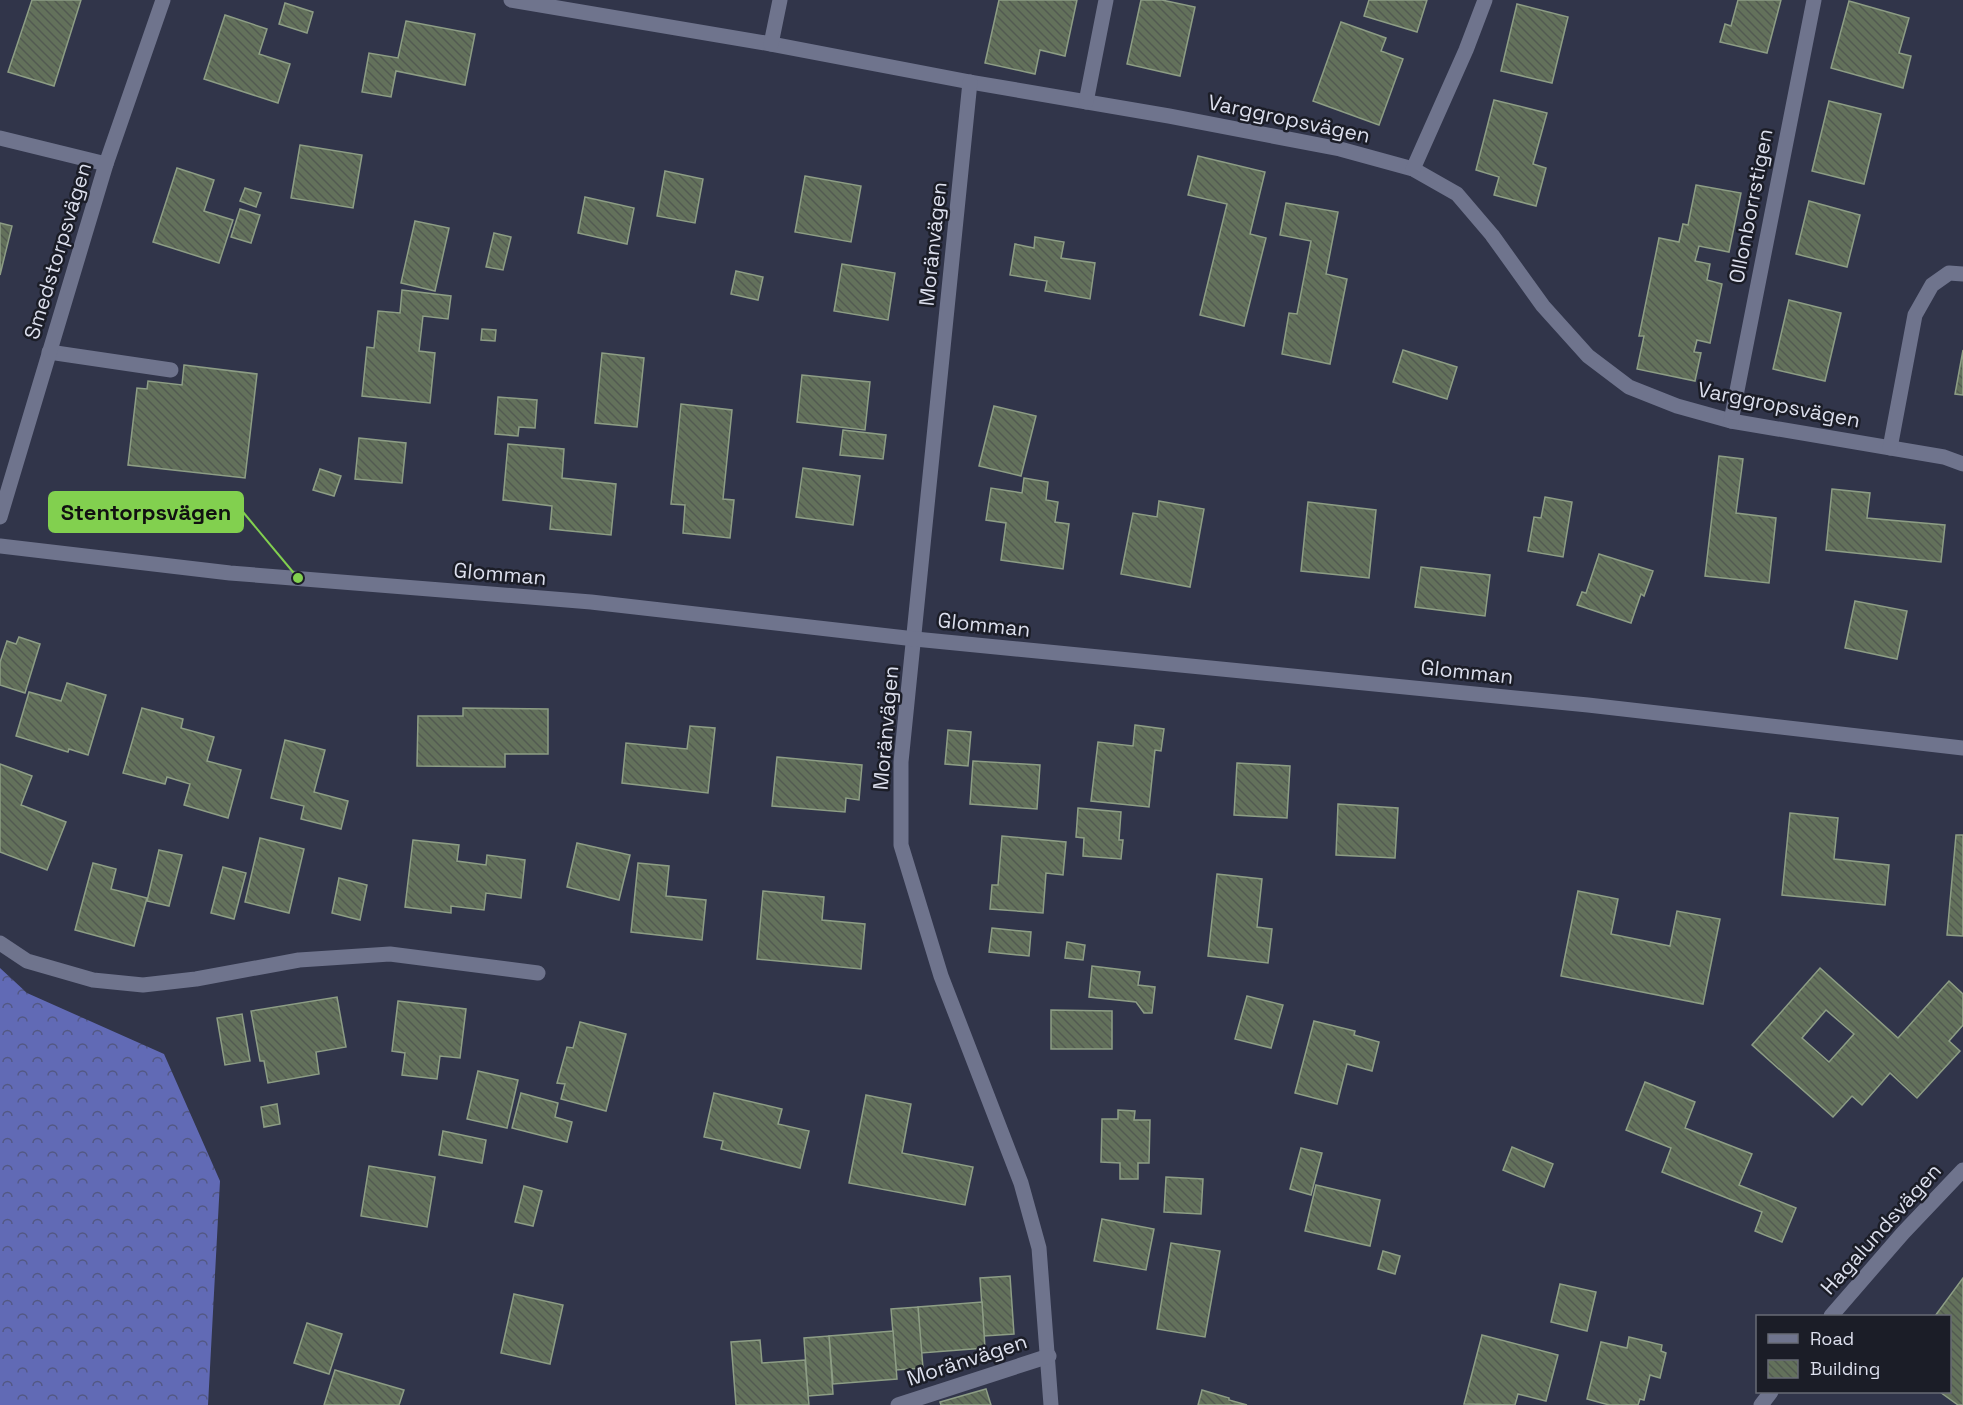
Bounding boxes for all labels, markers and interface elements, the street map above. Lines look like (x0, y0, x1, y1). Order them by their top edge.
street label: Varggropsvägen (1206, 88, 1373, 149)
street label: Ollonborrstigen (1722, 126, 1779, 285)
street label: Smedstorpsvägen (18, 159, 97, 343)
street label: Moränvägen (913, 180, 952, 307)
street label: Varggropsvägen (1695, 376, 1863, 434)
callout: Stentorpsvägen (49, 492, 243, 532)
text: Stentorpsvägen (61, 498, 231, 526)
street label: Glomman (453, 556, 548, 591)
street label: Glomman (936, 606, 1032, 643)
street label: Glomman (1419, 653, 1515, 690)
street label: Moränvägen (867, 665, 904, 791)
street label: Hagalundsvägen (1814, 1157, 1947, 1300)
legend (1756, 1315, 1951, 1393)
street label: Moränvägen (903, 1327, 1030, 1392)
text: Road (1810, 1327, 1854, 1350)
text: Building (1810, 1357, 1880, 1380)

